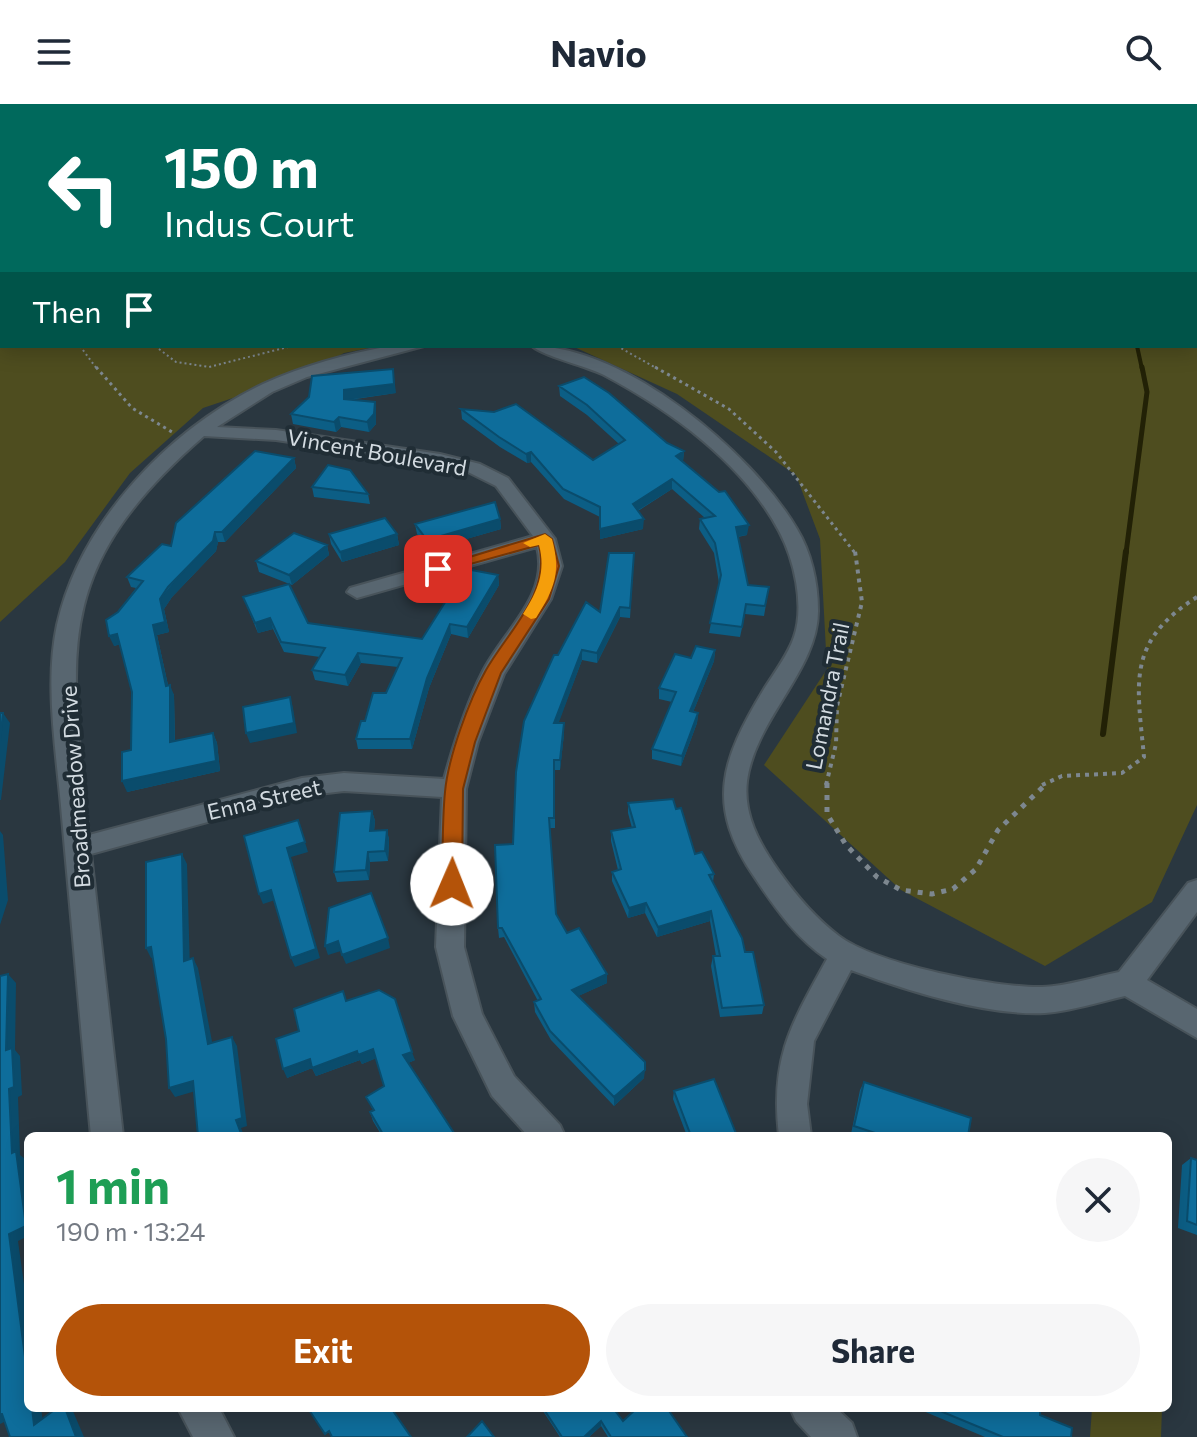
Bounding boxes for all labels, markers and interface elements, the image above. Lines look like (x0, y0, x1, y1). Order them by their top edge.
icon: menu (32, 30, 76, 74)
text: Navio (550, 30, 647, 74)
icon: search (1121, 30, 1165, 74)
text: 150 m (164, 131, 319, 200)
icon: left (32, 136, 136, 240)
text: Indus Court (164, 200, 354, 244)
icon: arrive (117, 288, 161, 332)
text: Then (32, 292, 101, 329)
street label: Vincent Boulevard (285, 423, 469, 481)
pin (404, 535, 472, 603)
icon: arrive (416, 547, 460, 591)
street label: Lomandra Trail (799, 620, 855, 772)
street label: Broadmeadow Drive (54, 685, 96, 889)
street label: Enna Street (204, 773, 324, 825)
position arrow (410, 842, 494, 926)
text: 1 min (56, 1155, 170, 1214)
button: close (1056, 1158, 1140, 1242)
text: 190 m · 13:24 (56, 1215, 205, 1246)
button: Exit (56, 1304, 590, 1396)
button: Share (606, 1304, 1140, 1396)

